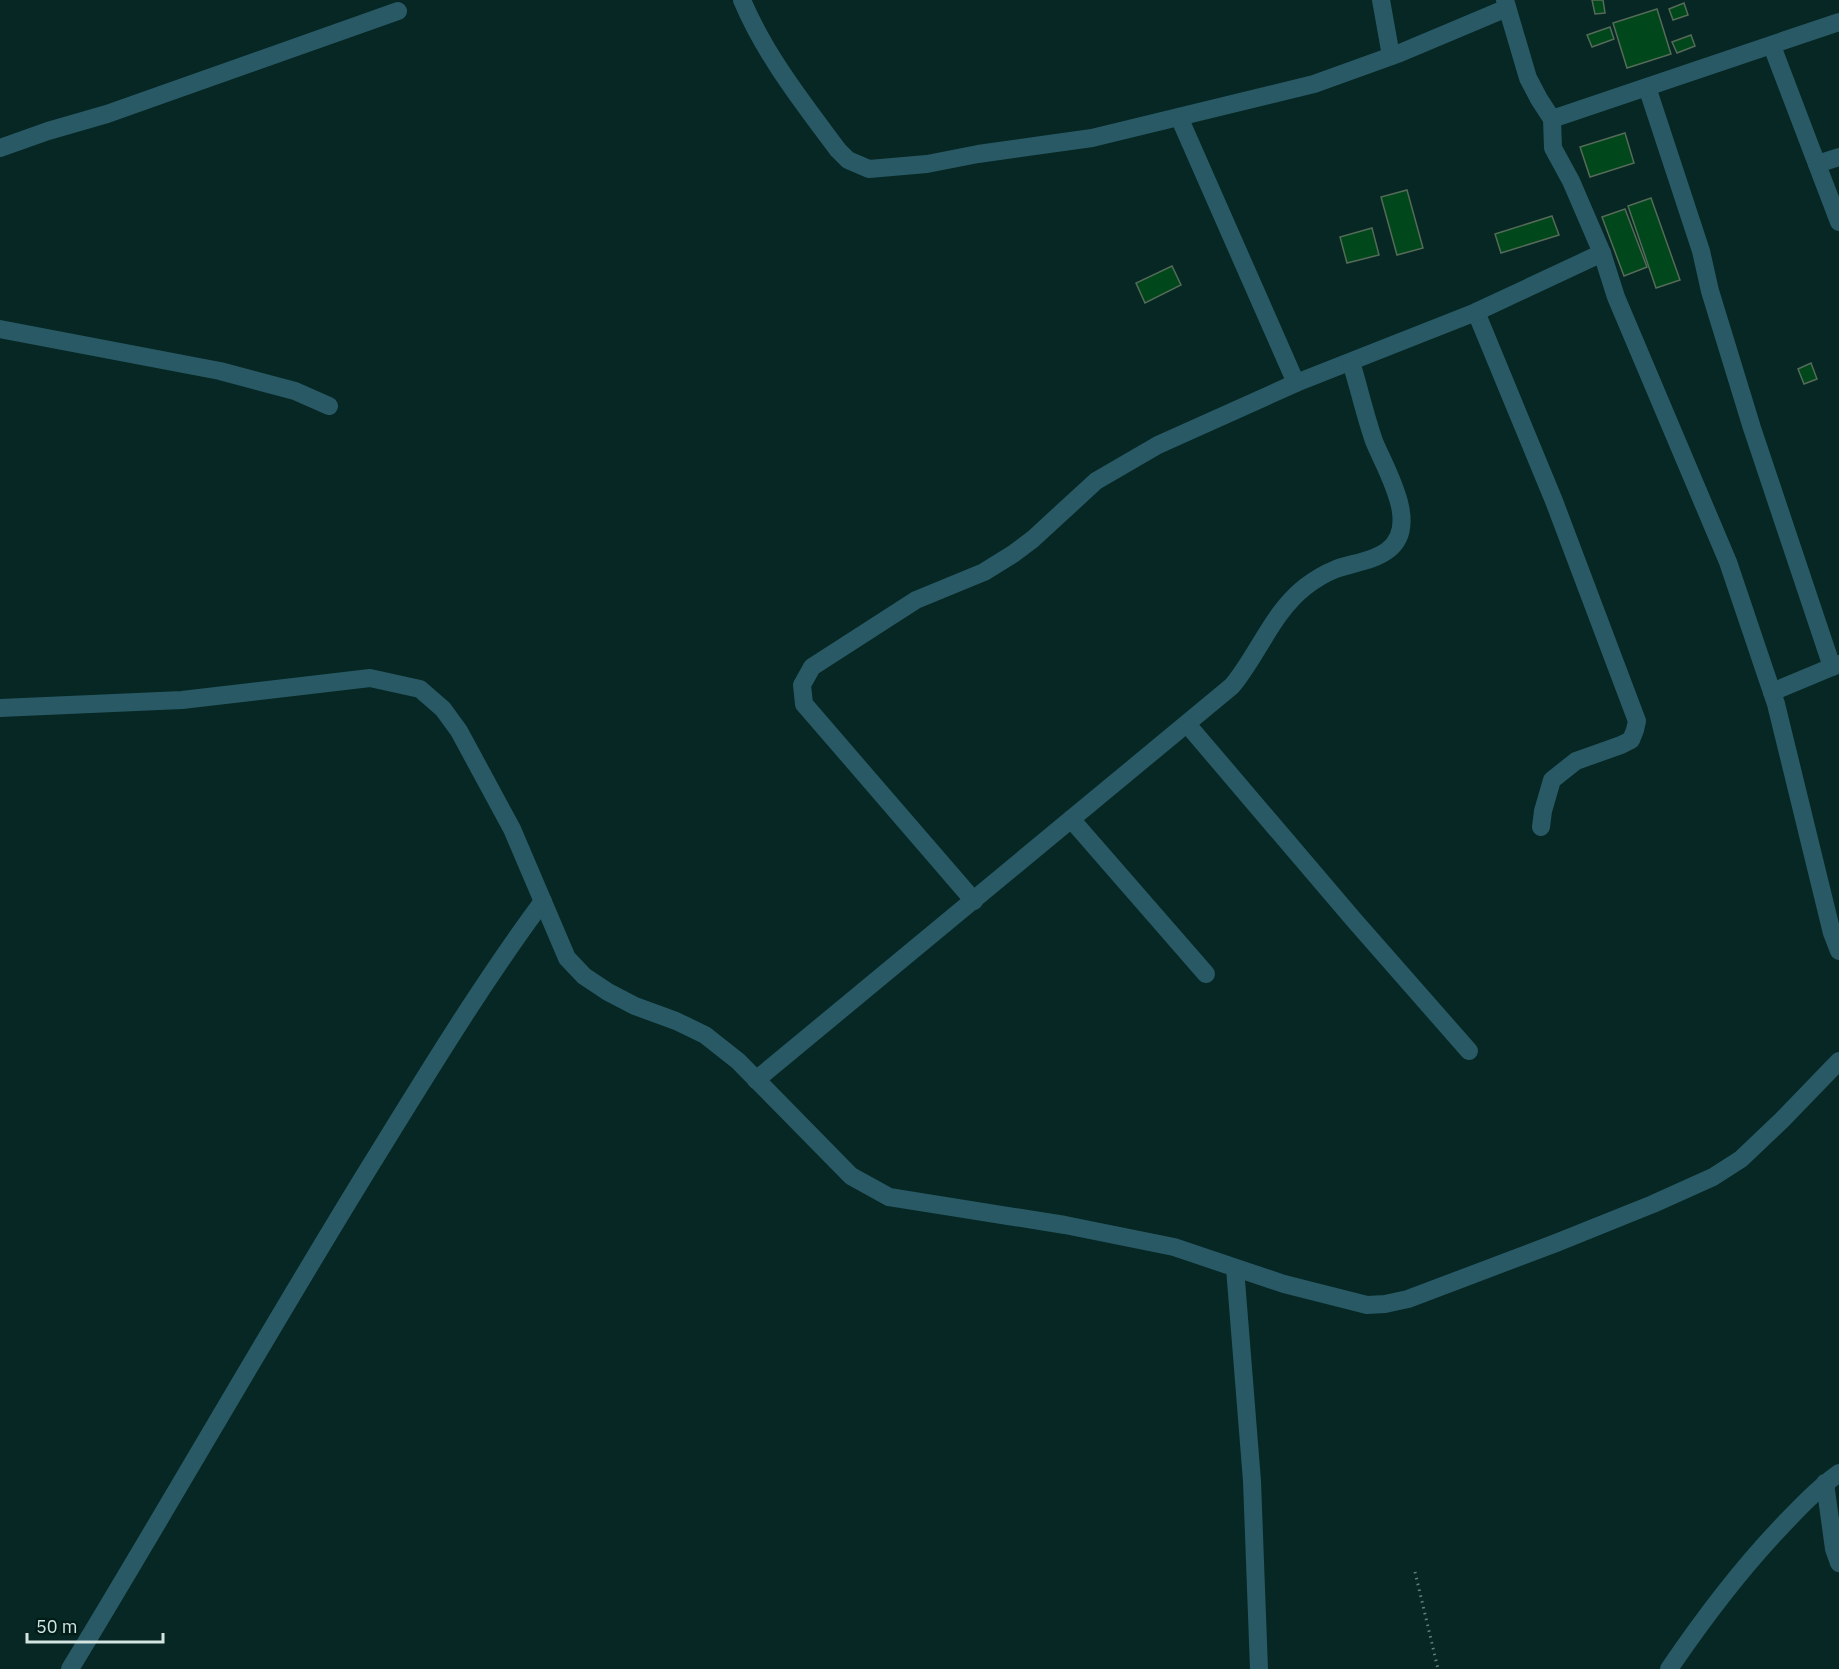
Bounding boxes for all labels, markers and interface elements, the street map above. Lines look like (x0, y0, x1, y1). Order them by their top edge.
scale bar (27, 1606, 164, 1644)
text: 50 m (36, 1615, 78, 1638)

